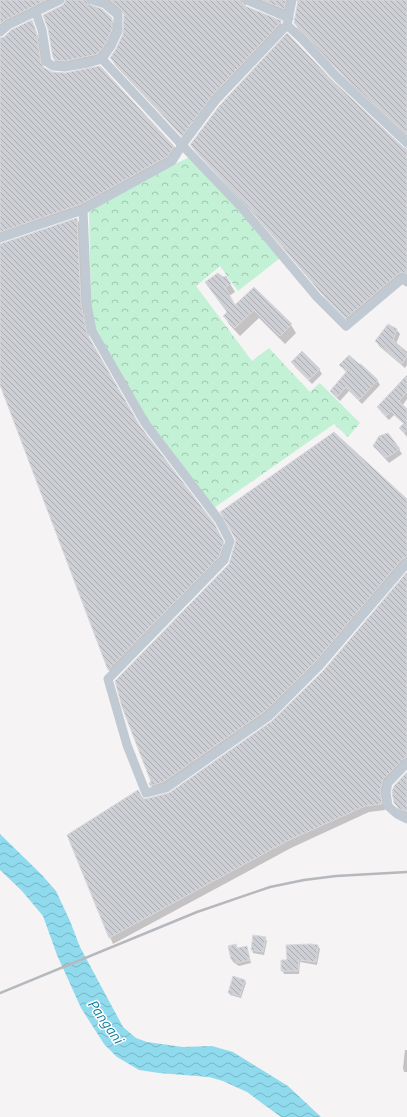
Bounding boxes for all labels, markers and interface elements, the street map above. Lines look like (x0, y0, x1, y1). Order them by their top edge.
water label: Pangani (85, 997, 127, 1047)

